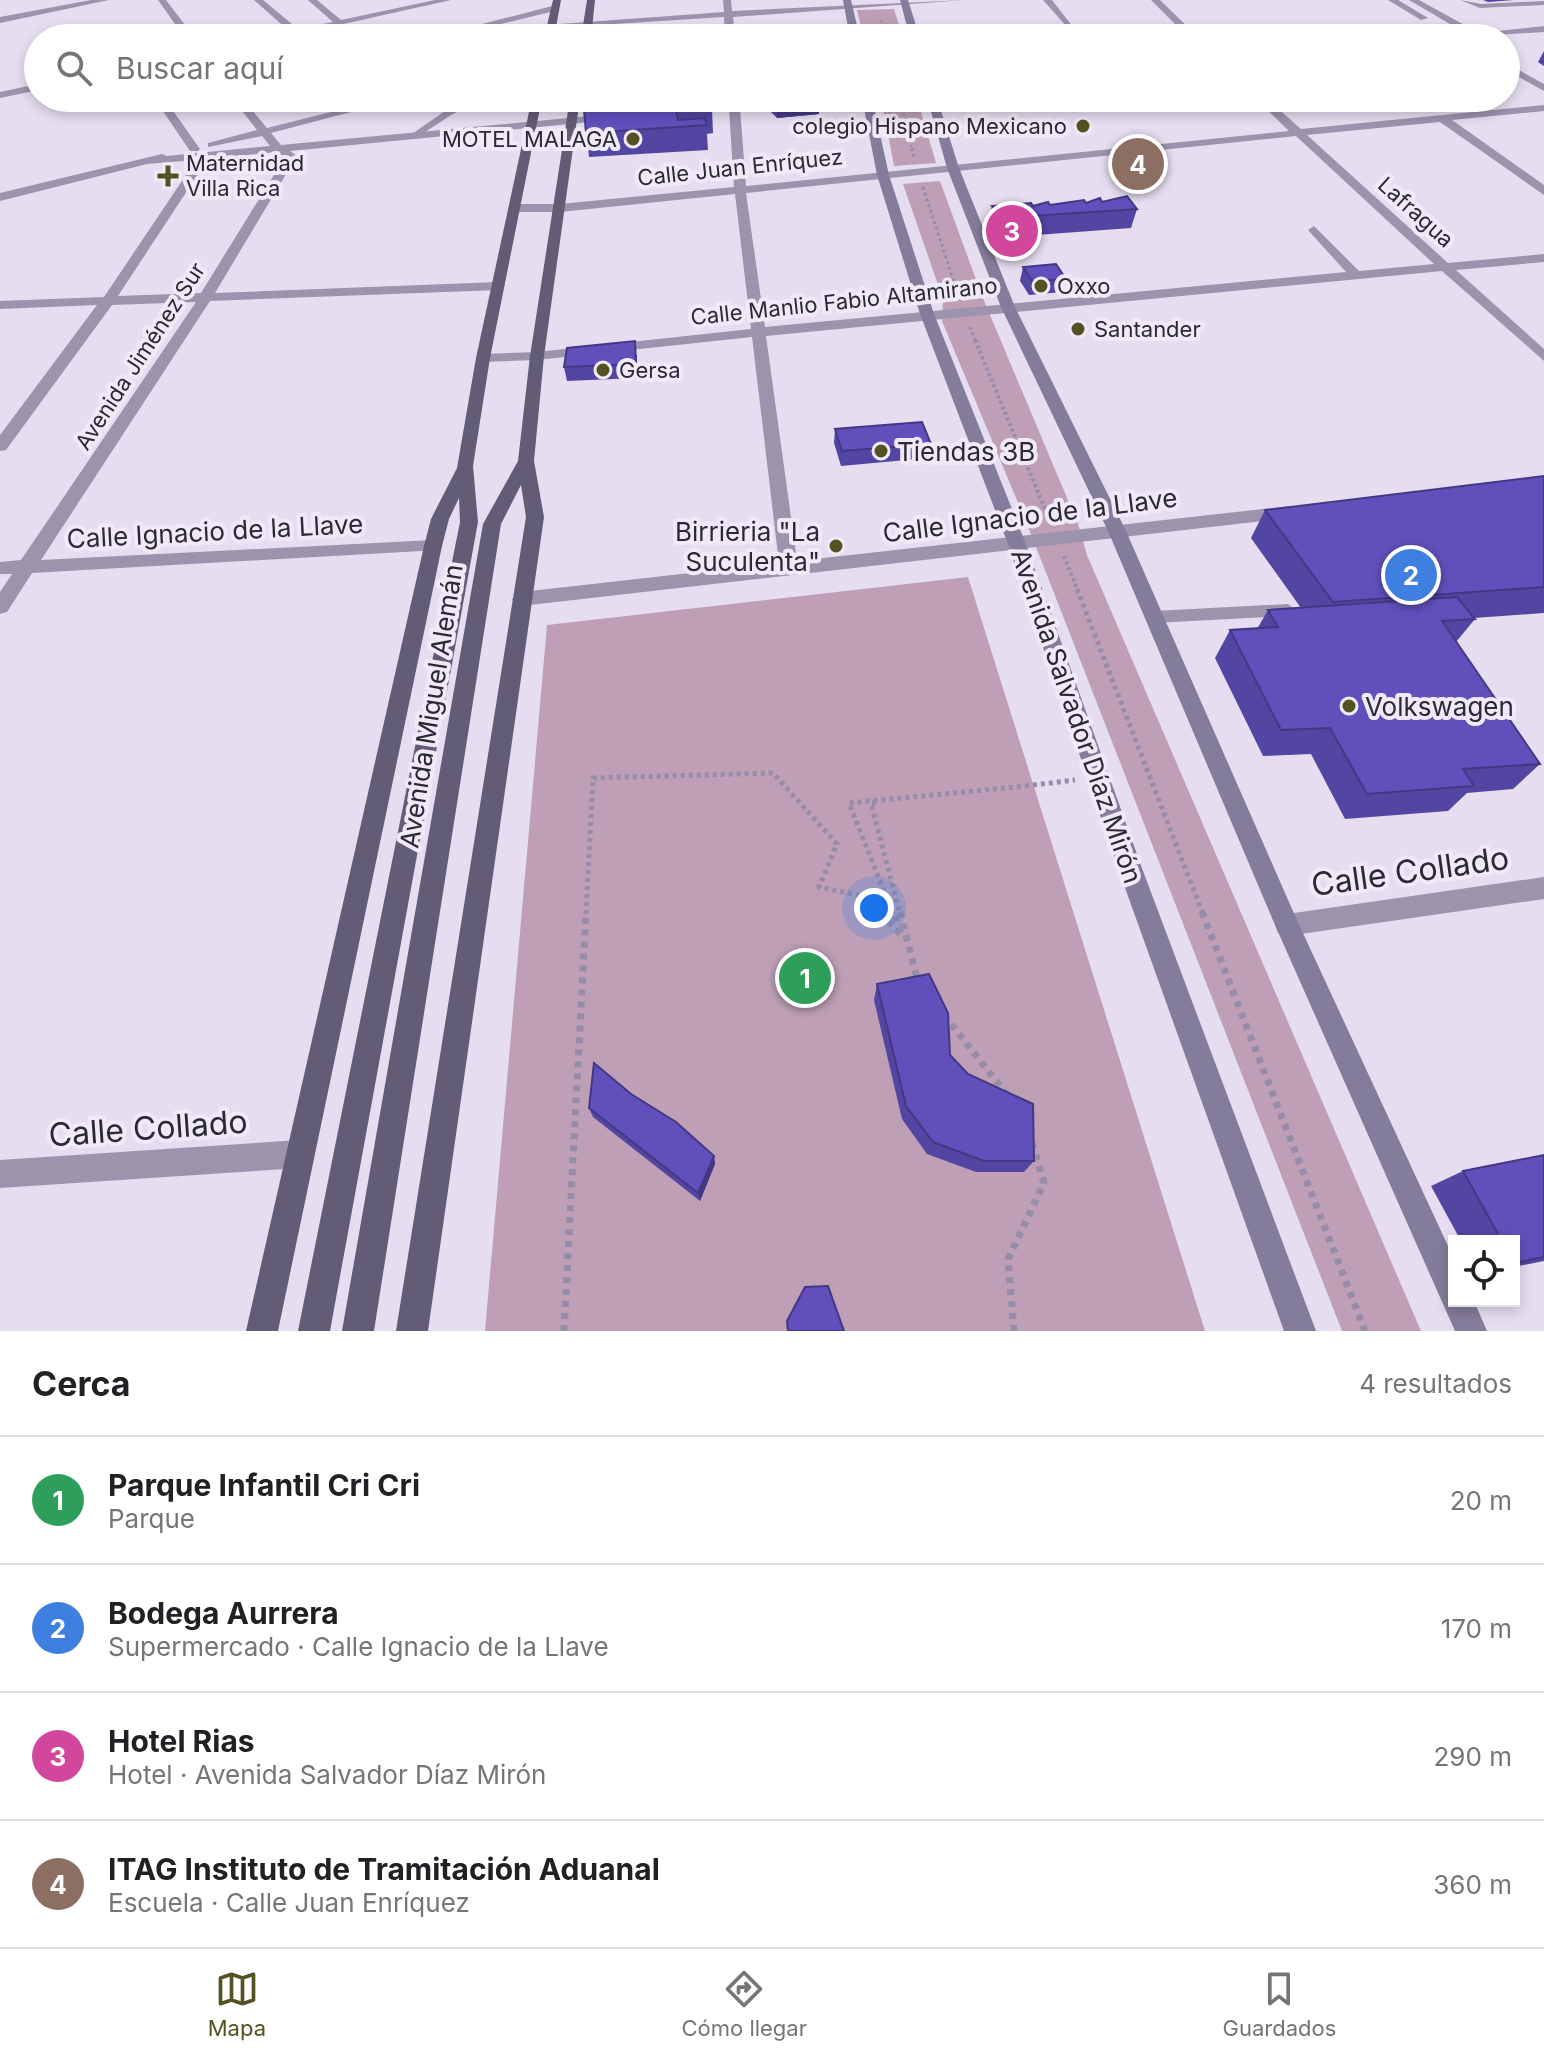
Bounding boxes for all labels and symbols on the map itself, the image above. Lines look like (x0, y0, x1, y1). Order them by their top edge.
place label: colegio Hispano Mexicano (792, 113, 1067, 139)
marker: colegio Hispano Mexicano (1074, 117, 1092, 135)
place label: MOTEL MALAGA (442, 126, 617, 152)
marker: MOTEL MALAGA (624, 130, 642, 148)
pin: 4 (1112, 134, 1164, 194)
street label: Calle Juan Enríquez (636, 143, 844, 191)
place label: Maternidad Villa Rica (186, 150, 304, 201)
marker: Maternidad Villa Rica (157, 165, 179, 187)
street label: Lafragua (1373, 171, 1459, 253)
pin: 3 (986, 201, 1038, 261)
street label: Avenida Jiménez Sur (70, 257, 210, 455)
street label: Calle Manlio Fabio Altamirano (689, 272, 999, 330)
place label: Oxxo (1057, 273, 1111, 299)
marker: Oxxo (1032, 277, 1050, 295)
place label: Santander (1094, 316, 1201, 342)
marker: Santander (1069, 320, 1087, 338)
place label: Gersa (619, 357, 681, 383)
marker: Gersa (594, 361, 612, 379)
place label: Tiendas 3B (897, 436, 1035, 467)
marker: Tiendas 3B (872, 442, 890, 460)
street label: Calle Ignacio de la Llave (881, 482, 1179, 548)
street label: Calle Ignacio de la Llave (66, 508, 364, 554)
place label: Birrieria "La Suculenta" (675, 516, 820, 577)
marker: Birrieria "La Suculenta" (827, 537, 845, 555)
street label: Avenida Salvador Díaz Mirón (1005, 545, 1149, 887)
pin: 2 (1385, 545, 1437, 605)
street label: Avenida Miguel Alemán (393, 562, 469, 850)
place label: Volkswagen (1365, 691, 1514, 722)
marker: Volkswagen (1340, 697, 1358, 715)
street label: Calle Collado (1309, 838, 1511, 904)
your location (854, 888, 894, 928)
pin: 1 (779, 948, 831, 1008)
street label: Calle Collado (47, 1102, 249, 1154)

